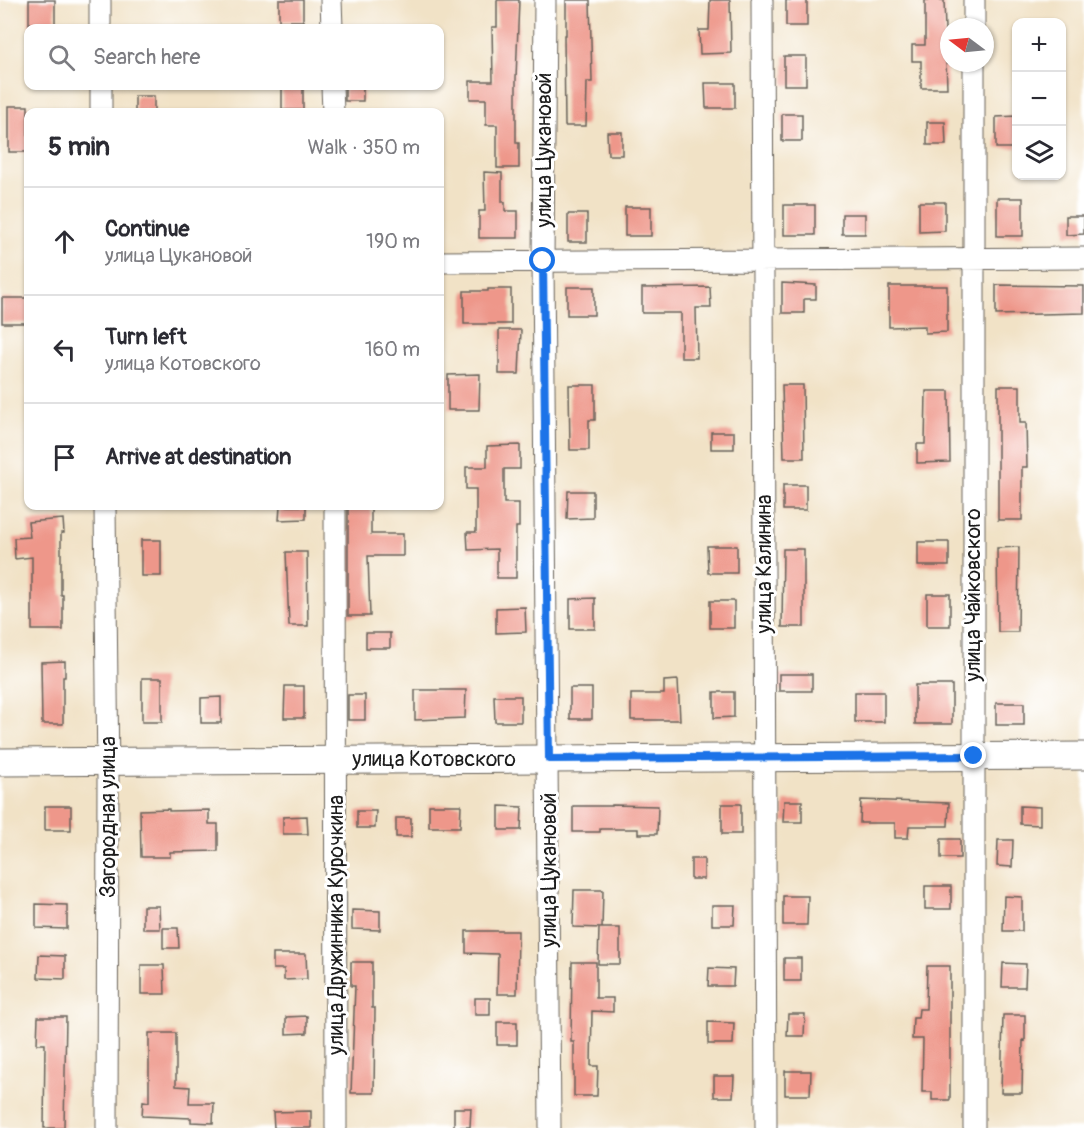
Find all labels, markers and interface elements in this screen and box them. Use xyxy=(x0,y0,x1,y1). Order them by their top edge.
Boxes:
north arrow xyxy=(940,18,994,72)
map controls xyxy=(1012,18,1066,180)
button: + xyxy=(1012,18,1066,72)
search box xyxy=(24,24,444,90)
icon: search xyxy=(45,41,78,74)
text: Search here xyxy=(93,43,200,71)
button: − xyxy=(1012,72,1066,126)
street label: улица Цукановой xyxy=(531,73,558,228)
button: layers xyxy=(1012,126,1066,180)
text: 5 min xyxy=(48,131,110,163)
text: Walk · 350 m xyxy=(308,135,420,160)
text: Continue xyxy=(105,215,189,243)
icon: ahead xyxy=(48,225,81,258)
text: 190 m xyxy=(366,229,420,254)
text: улица Цукановой xyxy=(105,243,252,268)
route start xyxy=(529,247,555,273)
text: Turn left xyxy=(105,323,187,351)
icon: left xyxy=(48,333,81,366)
text: 160 m xyxy=(365,337,420,362)
text: улица Котовского xyxy=(105,351,261,376)
icon: arrive xyxy=(48,441,81,474)
text: Arrive at destination xyxy=(105,443,291,471)
street label: улица Калинина xyxy=(751,494,778,635)
street label: улица Чайковского xyxy=(960,509,987,682)
street label: Загородная улица xyxy=(95,736,122,898)
route end xyxy=(960,742,986,768)
street label: улица Котовского xyxy=(351,746,516,773)
street label: улица Цукановой xyxy=(536,793,563,948)
street label: улица Дружинника Курочкина xyxy=(323,795,350,1056)

